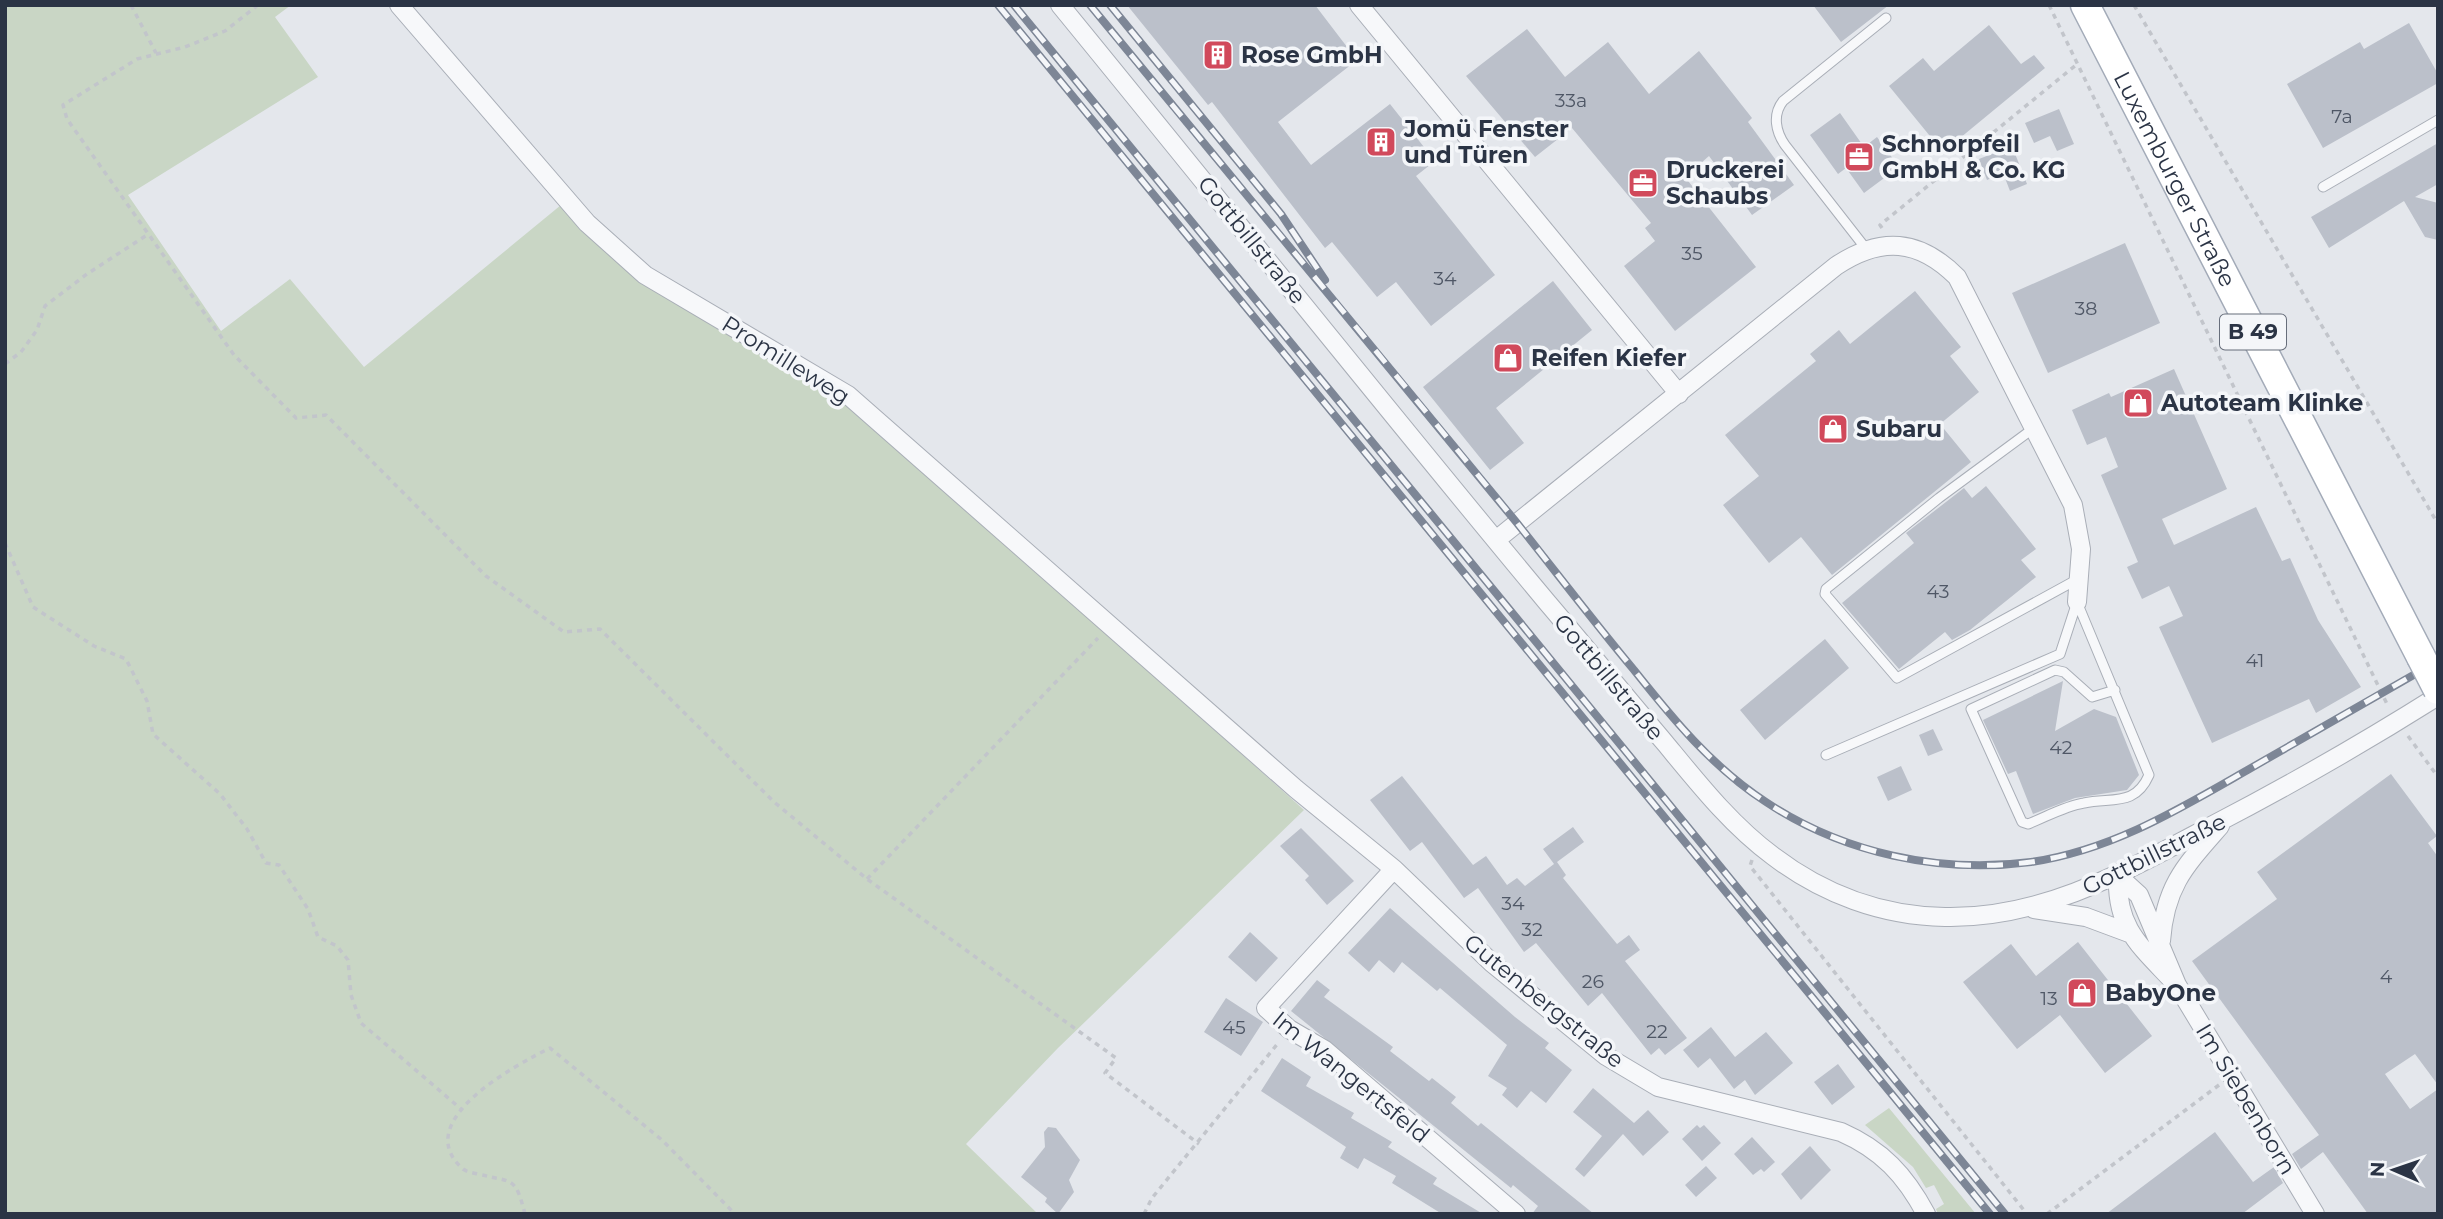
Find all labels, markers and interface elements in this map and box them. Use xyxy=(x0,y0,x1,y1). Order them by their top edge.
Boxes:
building icon: Rose GmbH xyxy=(1201,38,1235,72)
place label: Rose GmbH xyxy=(1241,41,1383,69)
street label: Luxemburger Straße xyxy=(2108,67,2242,292)
house number: 33a xyxy=(1555,89,1587,112)
house number: 7a xyxy=(2331,105,2353,128)
place label: Jomü Fenster und Türen xyxy=(1403,115,1569,169)
building icon: Jomü Fenster und Türen xyxy=(1364,125,1398,159)
place label: Schnorpfeil GmbH & Co. KG xyxy=(1882,130,2066,184)
office icon: Schnorpfeil GmbH & Co. KG xyxy=(1842,140,1876,174)
place label: Druckerei Schaubs xyxy=(1666,156,1784,210)
office icon: Druckerei Schaubs xyxy=(1626,166,1660,200)
street label: Gottbillstraße xyxy=(1192,170,1312,310)
house number: 35 xyxy=(1681,242,1703,265)
house number: 34 xyxy=(1433,267,1457,290)
house number: 38 xyxy=(2075,297,2097,320)
street label: Promilleweg xyxy=(717,310,855,410)
road number: B 49 xyxy=(2220,314,2286,350)
shop icon: Reifen Kiefer xyxy=(1491,341,1525,375)
place label: Reifen Kiefer xyxy=(1531,344,1687,372)
shop icon: Autoteam Klinke xyxy=(2121,386,2155,420)
place label: Autoteam Klinke xyxy=(2160,389,2363,417)
shop icon: Subaru xyxy=(1816,412,1850,446)
place label: Subaru xyxy=(1856,415,1942,443)
house number: 43 xyxy=(1927,580,1950,603)
street label: Gottbillstraße xyxy=(1548,608,1670,746)
house number: 41 xyxy=(2246,649,2264,672)
house number: 42 xyxy=(2049,736,2073,759)
street label: Gottbillstraße xyxy=(2078,807,2230,901)
house number: 34 xyxy=(1501,892,1525,915)
house number: 32 xyxy=(1521,918,1543,941)
street label: Gutenbergstraße xyxy=(1458,928,1630,1074)
house number: 4 xyxy=(2380,965,2393,988)
house number: 26 xyxy=(1582,970,1604,993)
shop icon: BabyOne xyxy=(2065,976,2099,1010)
place label: BabyOne xyxy=(2105,979,2216,1007)
house number: 13 xyxy=(2040,987,2058,1010)
street label: Im Wangertsfeld xyxy=(1267,1005,1435,1149)
house number: 45 xyxy=(1222,1016,1246,1039)
street label: Im Siebenborn xyxy=(2190,1018,2302,1180)
house number: 22 xyxy=(1646,1020,1668,1043)
north arrow xyxy=(2359,1135,2429,1205)
text: N xyxy=(2366,1161,2389,1178)

